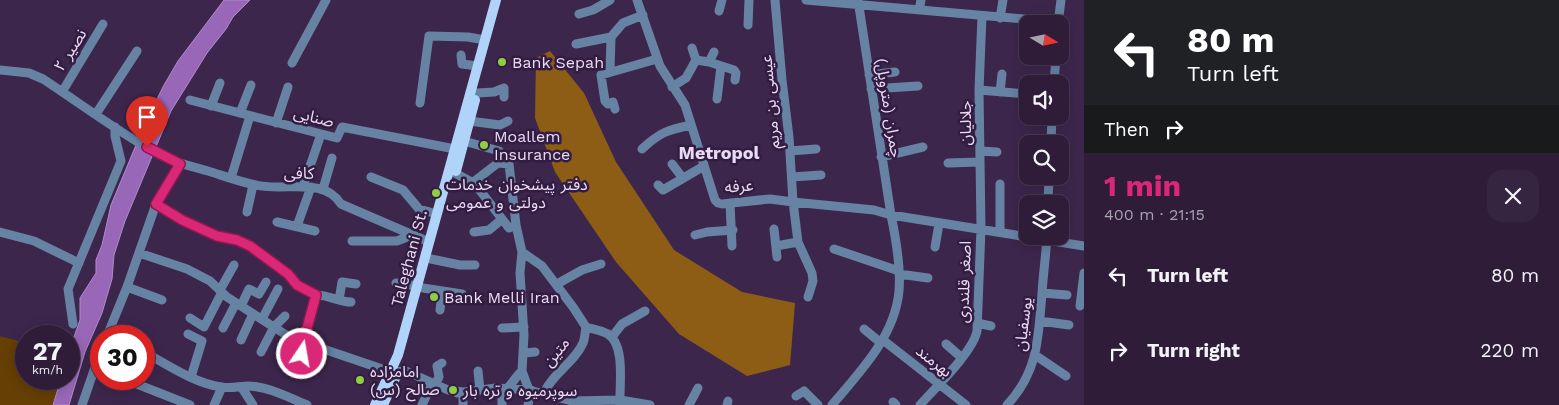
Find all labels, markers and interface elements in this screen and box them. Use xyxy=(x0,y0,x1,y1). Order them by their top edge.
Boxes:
north arrow xyxy=(1019,15,1069,65)
map controls xyxy=(1019,15,1069,245)
text: 80 m xyxy=(1187,19,1274,61)
icon: left xyxy=(1104,20,1169,85)
street label: نصیر ۲ xyxy=(50,25,90,75)
place label: Bank Sepah xyxy=(512,53,604,72)
street label: عیسی بن مریم xyxy=(756,54,787,150)
marker: Bank Sepah xyxy=(496,56,508,68)
street label: چمران (متروپل) xyxy=(871,57,906,159)
text: Turn left xyxy=(1187,61,1279,86)
button: sound xyxy=(1019,75,1069,125)
pin xyxy=(126,96,168,147)
street label: جلالیان xyxy=(956,101,975,145)
icon: arrive xyxy=(133,103,161,131)
street label: صنایی xyxy=(292,103,336,131)
icon: right xyxy=(1160,115,1188,143)
text: Then xyxy=(1104,118,1150,141)
place label: Moallem Insurance xyxy=(494,127,570,164)
button: search xyxy=(1019,135,1069,185)
marker: Moallem Insurance xyxy=(478,139,490,151)
district label: Metropol xyxy=(679,142,760,163)
street label: کافی xyxy=(284,163,315,183)
text: 1 min xyxy=(1104,168,1181,203)
button: close xyxy=(1487,170,1539,222)
place label: دفتر پیشخوان خدمات دولتی و عمومی xyxy=(446,175,588,212)
street label: عرفه xyxy=(724,175,754,197)
marker: دفتر پیشخوان خدمات دولتی و عمومی xyxy=(430,187,442,199)
button: layers xyxy=(1019,195,1069,245)
text: 400 m · 21:15 xyxy=(1104,205,1205,224)
street label: Taleghani St. xyxy=(387,207,431,309)
street label: اصغر قلندری xyxy=(953,241,975,323)
icon: left xyxy=(1104,262,1132,290)
text: Turn left xyxy=(1147,264,1228,287)
text: 80 m xyxy=(1491,264,1539,287)
place label: Bank Melli Iran xyxy=(444,288,560,307)
marker: Bank Melli Iran xyxy=(428,291,440,303)
street label: یوسفیان xyxy=(1010,296,1036,352)
speed limit sign: 30 xyxy=(90,325,155,390)
position arrow xyxy=(275,327,327,379)
street label: متین xyxy=(539,334,573,370)
text: 27 xyxy=(33,337,62,366)
icon: right xyxy=(1104,337,1132,365)
text: Turn right xyxy=(1147,339,1240,362)
text: 220 m xyxy=(1480,339,1539,362)
street label: بهرمند xyxy=(912,341,956,381)
place label: امامزاده صالح (س) xyxy=(370,362,440,402)
text: km/h xyxy=(32,363,63,377)
marker: امامزاده صالح (س) xyxy=(354,374,366,386)
place label: سوپرمیوه و تره بار xyxy=(462,381,577,401)
marker: سوپرمیوه و تره بار xyxy=(447,384,459,396)

